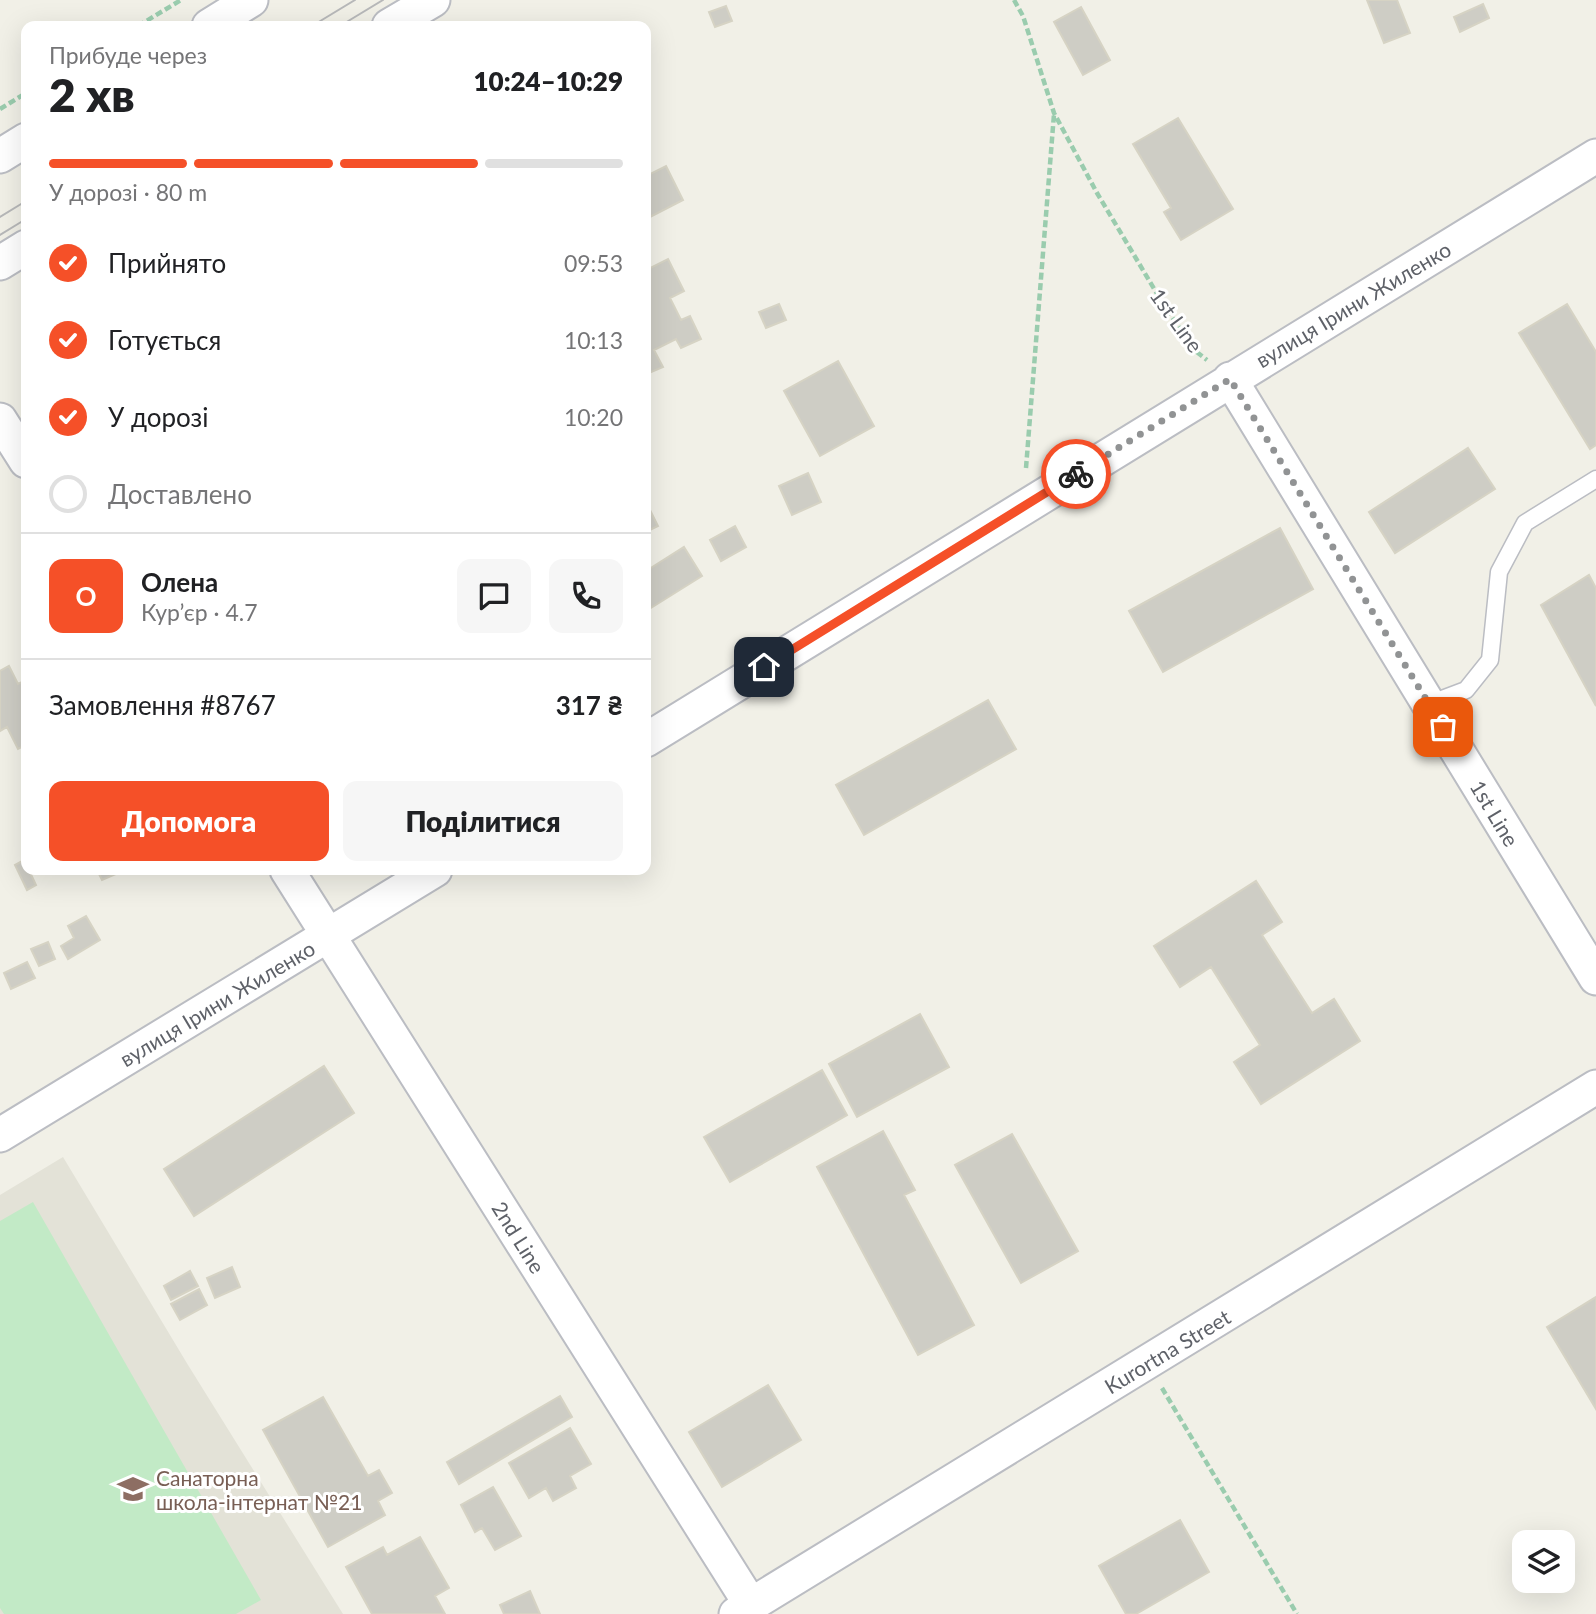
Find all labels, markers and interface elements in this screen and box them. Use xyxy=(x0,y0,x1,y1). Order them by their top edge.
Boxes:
text: Прибуде через xyxy=(49,41,207,69)
text: 10:24–10:29 xyxy=(473,65,623,97)
text: 2 хв xyxy=(49,67,135,122)
text: У дорозі · 80 m xyxy=(49,178,207,206)
street label: вулиця Ірини Жиленко xyxy=(1251,236,1455,372)
icon: check xyxy=(49,244,87,282)
text: Прийнято xyxy=(108,247,226,279)
text: 09:53 xyxy=(564,249,623,277)
street label: 1st Line xyxy=(1145,283,1209,357)
icon: check xyxy=(49,321,87,359)
text: Готується xyxy=(108,324,221,356)
text: 10:13 xyxy=(564,326,623,354)
icon: check xyxy=(49,398,87,436)
text: У дорозі xyxy=(108,401,208,433)
text: 10:20 xyxy=(564,403,623,431)
courier xyxy=(1041,439,1111,509)
icon: bike xyxy=(1057,455,1095,493)
text: Доставлено xyxy=(108,478,252,510)
button: chat xyxy=(457,559,531,633)
button: phone xyxy=(549,559,623,633)
text: Олена xyxy=(141,566,218,598)
text: О xyxy=(75,580,97,612)
text: Кур’єр · 4.7 xyxy=(141,598,258,626)
pin xyxy=(734,637,794,697)
icon: home xyxy=(745,648,783,686)
text: Замовлення #8767 xyxy=(49,689,276,721)
text: 317 ₴ xyxy=(556,689,623,721)
pin xyxy=(1413,697,1473,757)
icon: bag xyxy=(1424,708,1462,746)
street label: 1st Line xyxy=(1466,775,1524,851)
button: Допомога xyxy=(49,781,329,861)
button: Поділитися xyxy=(343,781,623,861)
street label: вулиця Ірини Жиленко xyxy=(115,935,319,1071)
street label: 2nd Line xyxy=(487,1197,551,1277)
street label: Kurortna Street xyxy=(1100,1303,1235,1398)
place label: Санаторна школа-інтернат №21 xyxy=(156,1465,362,1514)
school or university icon: Санаторна школа-інтернат №21 xyxy=(116,1472,150,1506)
map controls xyxy=(1512,1530,1575,1593)
button: layers xyxy=(1512,1530,1575,1593)

